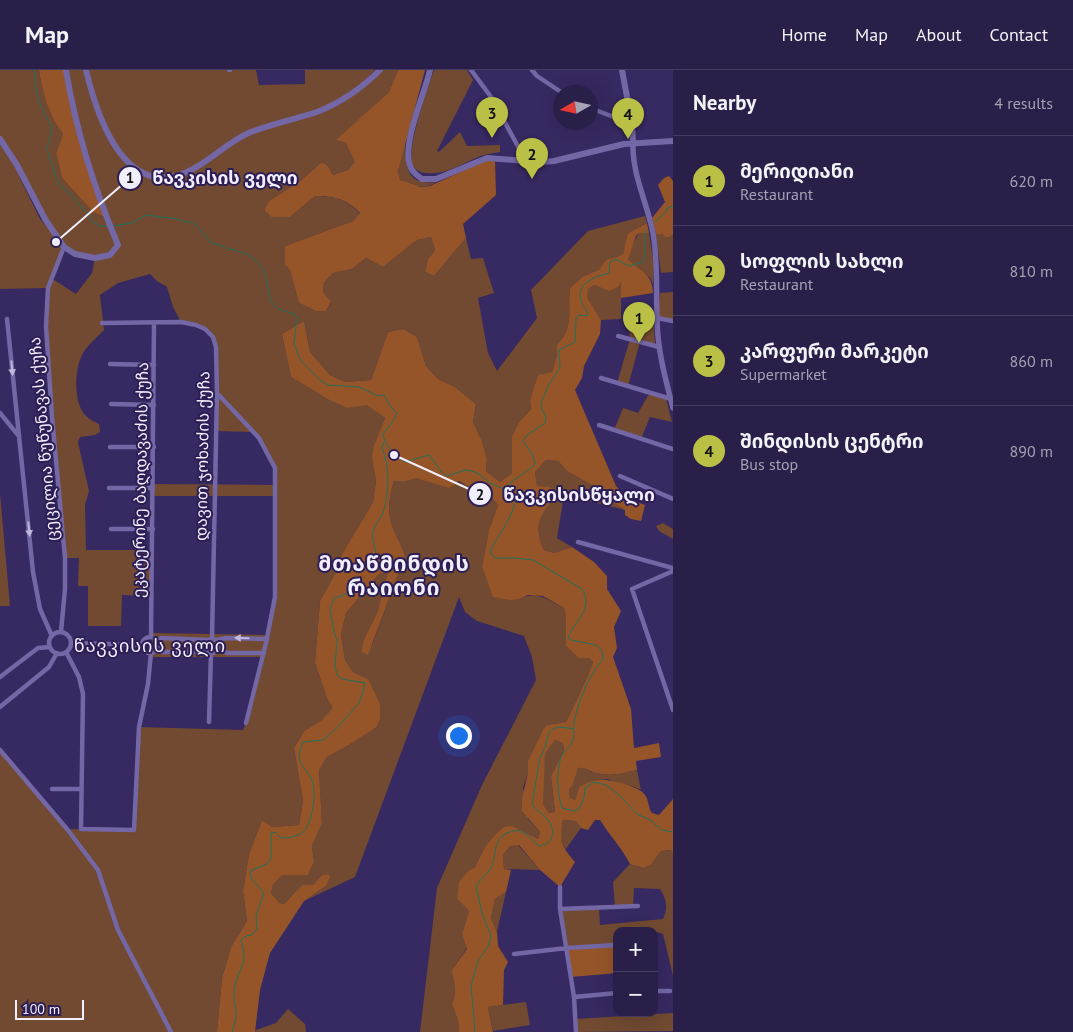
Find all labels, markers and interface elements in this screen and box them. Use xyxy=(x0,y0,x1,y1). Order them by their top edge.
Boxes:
text: Map xyxy=(25,19,69,50)
text: Home xyxy=(781,23,827,46)
text: Map xyxy=(855,23,888,46)
text: About xyxy=(916,23,962,46)
text: Contact xyxy=(990,23,1048,46)
north arrow xyxy=(553,85,598,130)
text: Nearby xyxy=(693,89,756,116)
text: 4 results xyxy=(994,93,1053,113)
pin: 3 xyxy=(476,97,508,138)
pin: 4 xyxy=(612,98,644,139)
pin: 2 xyxy=(516,138,548,179)
text: მერიდიანი xyxy=(740,159,854,183)
callout: წავკისის ველი xyxy=(117,162,308,195)
text: წავკისის ველი xyxy=(152,166,298,189)
text: 1 xyxy=(126,168,134,187)
text: 1 xyxy=(704,171,714,191)
text: 620 m xyxy=(1010,171,1053,191)
text: Restaurant xyxy=(740,184,813,204)
text: სოფლის სახლი xyxy=(740,249,904,273)
text: 2 xyxy=(704,261,714,281)
text: 810 m xyxy=(1010,261,1053,281)
text: Restaurant xyxy=(740,274,813,294)
pin: 1 xyxy=(623,302,655,343)
street label: ცეცილია წუწუნავას ქუჩა xyxy=(24,336,63,542)
text: კარფური მარკეტი xyxy=(740,339,929,363)
text: 3 xyxy=(704,351,714,371)
text: 860 m xyxy=(1010,351,1053,371)
one-way arrow xyxy=(8,360,16,376)
street label: ეკატერინე ბაღდავაძის ქუჩა xyxy=(128,362,153,598)
text: Supermarket xyxy=(740,364,827,384)
street label: დავით ჯოხაძის ქუჩა xyxy=(191,371,214,541)
text: შინდისის ცენტრი xyxy=(740,429,924,453)
text: 4 xyxy=(704,441,714,461)
text: 890 m xyxy=(1010,441,1053,461)
text: Bus stop xyxy=(740,454,798,474)
callout: წავკისისწყალი xyxy=(468,478,664,511)
text: წავკისისწყალი xyxy=(503,483,655,506)
text: 2 xyxy=(476,485,484,504)
one-way arrow xyxy=(25,522,33,538)
district label: მთაწმინდის რაიონი xyxy=(318,550,470,601)
district label: წავკისის ველი xyxy=(74,634,226,657)
one-way arrow xyxy=(234,634,250,642)
your location xyxy=(446,723,472,749)
map controls xyxy=(613,927,658,1017)
button: + xyxy=(613,927,658,972)
button: − xyxy=(613,972,658,1017)
scale bar xyxy=(15,997,84,1020)
text: 100 m xyxy=(22,1000,60,1018)

